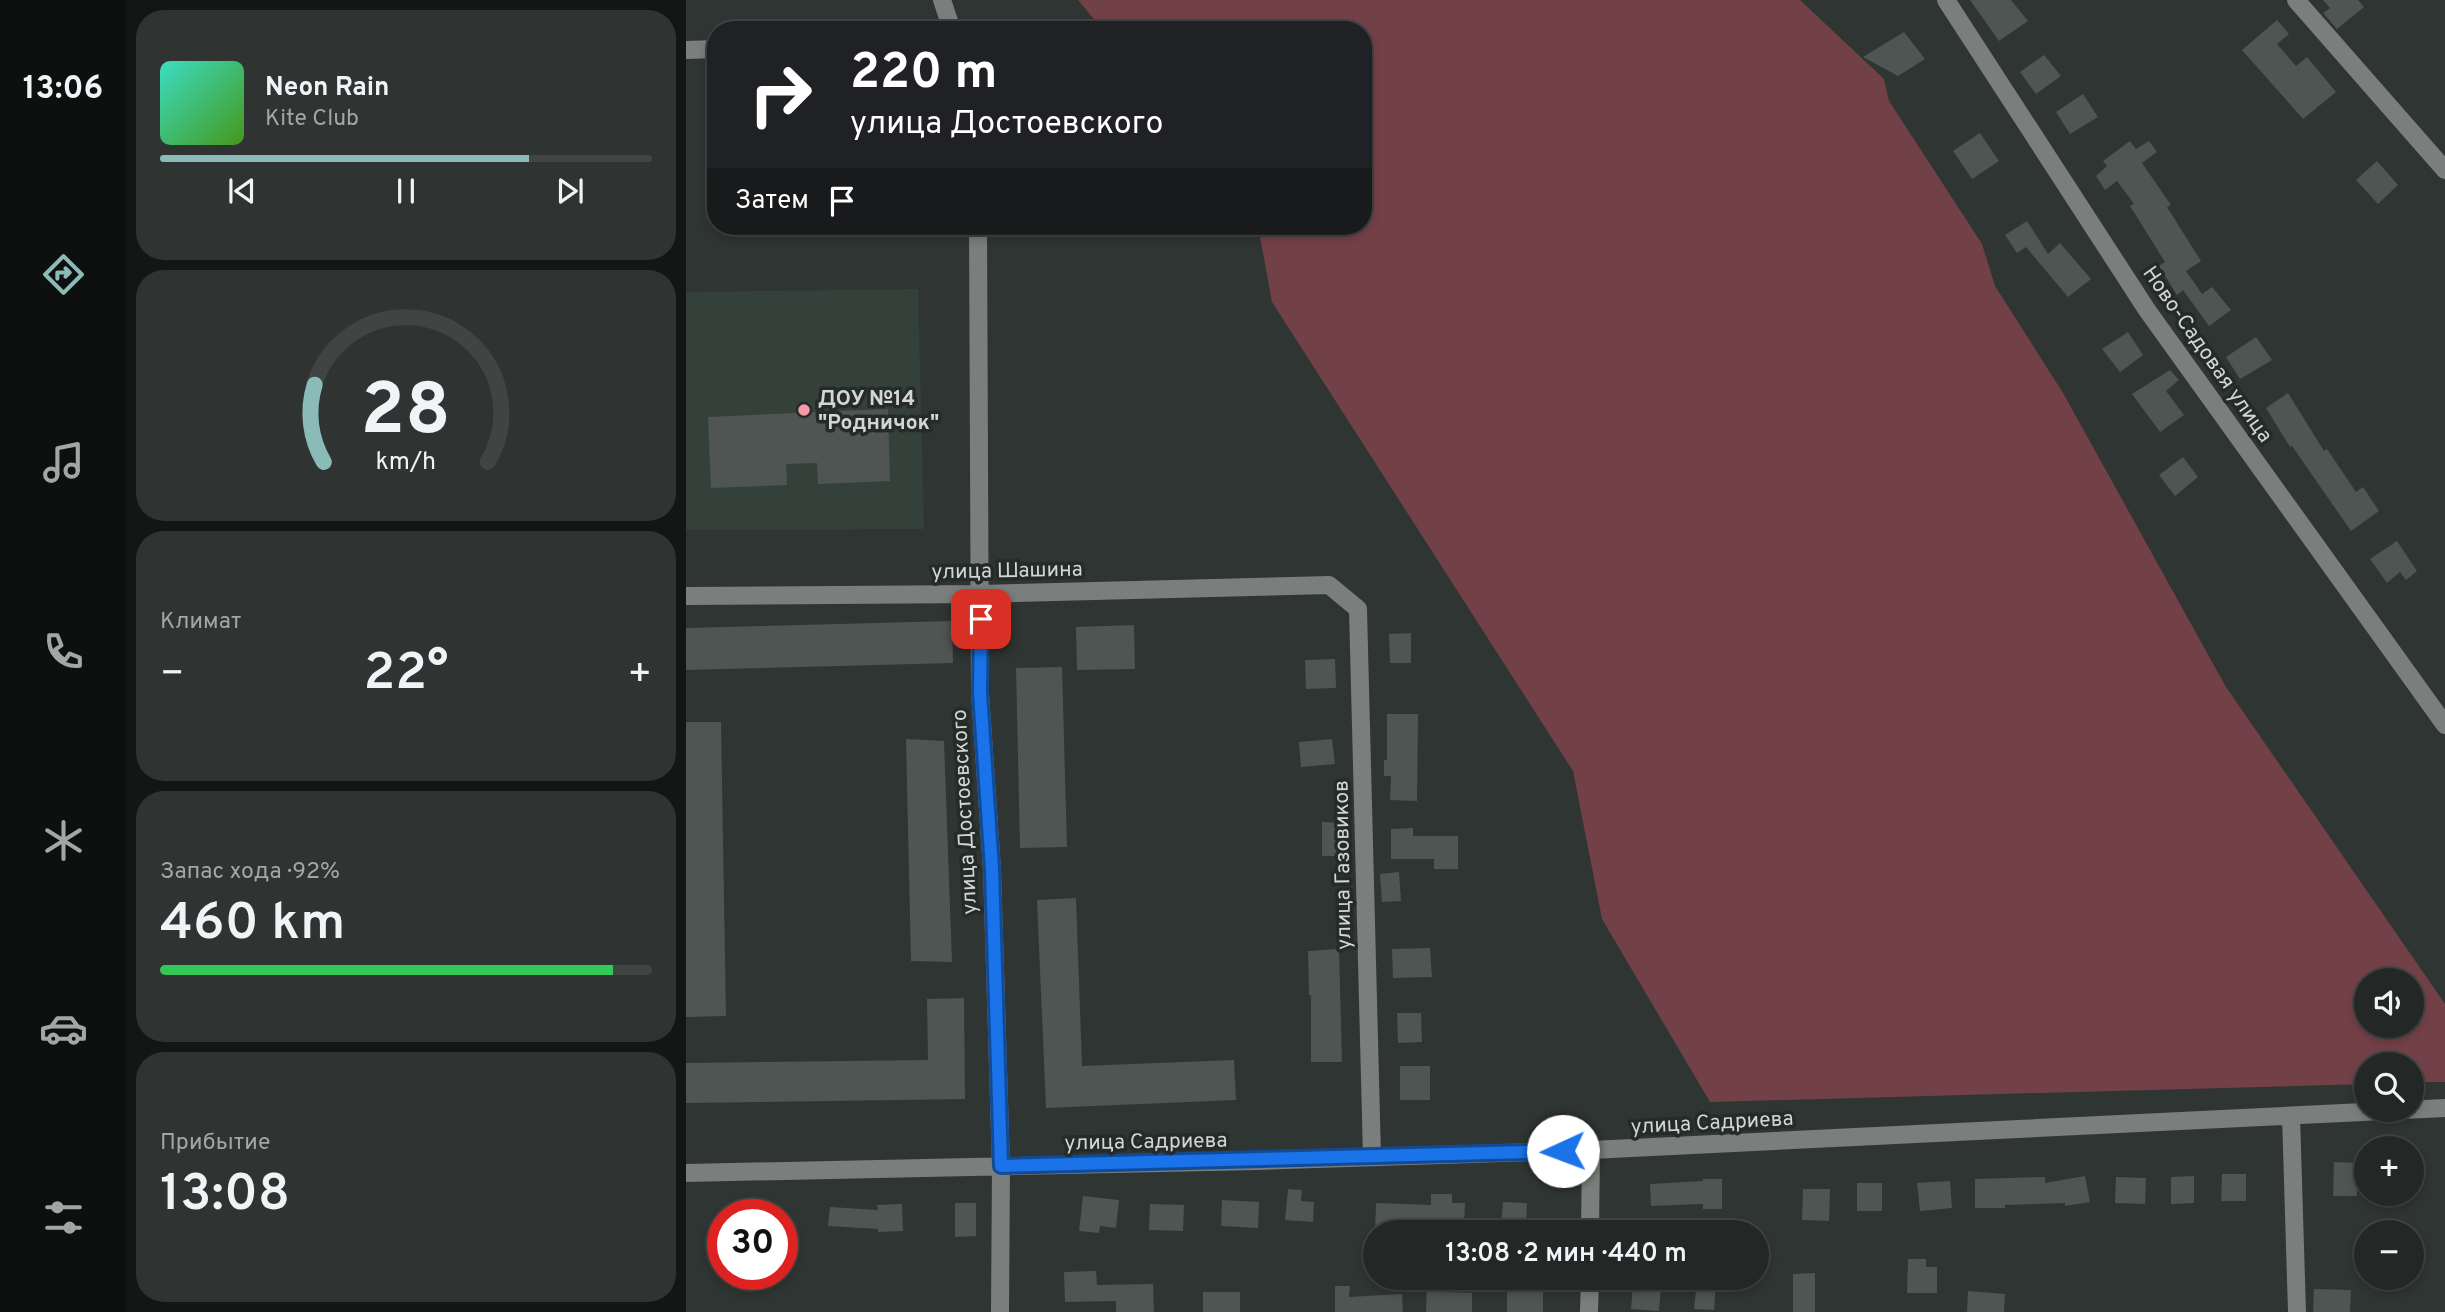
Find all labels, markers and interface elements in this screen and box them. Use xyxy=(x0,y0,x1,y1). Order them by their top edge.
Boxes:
text: 220 m xyxy=(850,44,997,106)
icon: right xyxy=(735,49,826,140)
text: 13:06 xyxy=(23,70,103,110)
text: Neon Rain xyxy=(265,72,390,105)
text: Kite Club xyxy=(265,105,359,134)
text: улица Достоевского xyxy=(850,105,1163,145)
icon: previous xyxy=(223,172,261,210)
icon: pause xyxy=(387,172,425,210)
icon: next xyxy=(551,172,589,210)
icon: arrive xyxy=(823,182,861,220)
text: Затем xyxy=(735,185,809,218)
icon: directions xyxy=(39,250,88,299)
street label: Ново-Садовая улица xyxy=(2136,261,2278,448)
text: 28 xyxy=(361,368,451,460)
place label: ДОУ №14 "Родничок" xyxy=(818,386,939,437)
marker: ДОУ №14 "Родничок" xyxy=(796,402,812,418)
icon: music xyxy=(39,438,88,487)
text: km/h xyxy=(376,446,436,478)
street label: улица Шашина xyxy=(931,557,1083,586)
pin xyxy=(951,589,1011,649)
icon: arrive xyxy=(962,600,1000,638)
text: Климат xyxy=(160,608,241,637)
icon: phone xyxy=(39,627,88,676)
text: 22° xyxy=(363,642,449,708)
text: − xyxy=(160,651,185,700)
text: + xyxy=(627,651,652,700)
street label: улица Достоевского xyxy=(947,709,984,915)
street label: улица Газовиков xyxy=(1329,780,1358,950)
icon: climate xyxy=(39,816,88,865)
text: Запас хода · 92% xyxy=(160,858,340,887)
text: 460 km xyxy=(160,892,345,958)
map controls xyxy=(2354,968,2424,1290)
button: sound xyxy=(2354,968,2424,1038)
icon: car xyxy=(39,1004,88,1053)
button: search xyxy=(2354,1052,2424,1122)
street label: улица Садриева xyxy=(1630,1106,1794,1141)
position arrow xyxy=(1526,1114,1600,1188)
street label: улица Садриева xyxy=(1064,1128,1228,1157)
text: Прибытие xyxy=(160,1129,270,1158)
button: + xyxy=(2354,1136,2424,1206)
text: 13:08 xyxy=(160,1163,290,1229)
icon: filters xyxy=(39,1193,88,1242)
speed limit sign: 30 xyxy=(707,1199,798,1290)
button: − xyxy=(2354,1220,2424,1290)
text: 13:08 · 2 мин · 440 m xyxy=(1445,1238,1687,1271)

